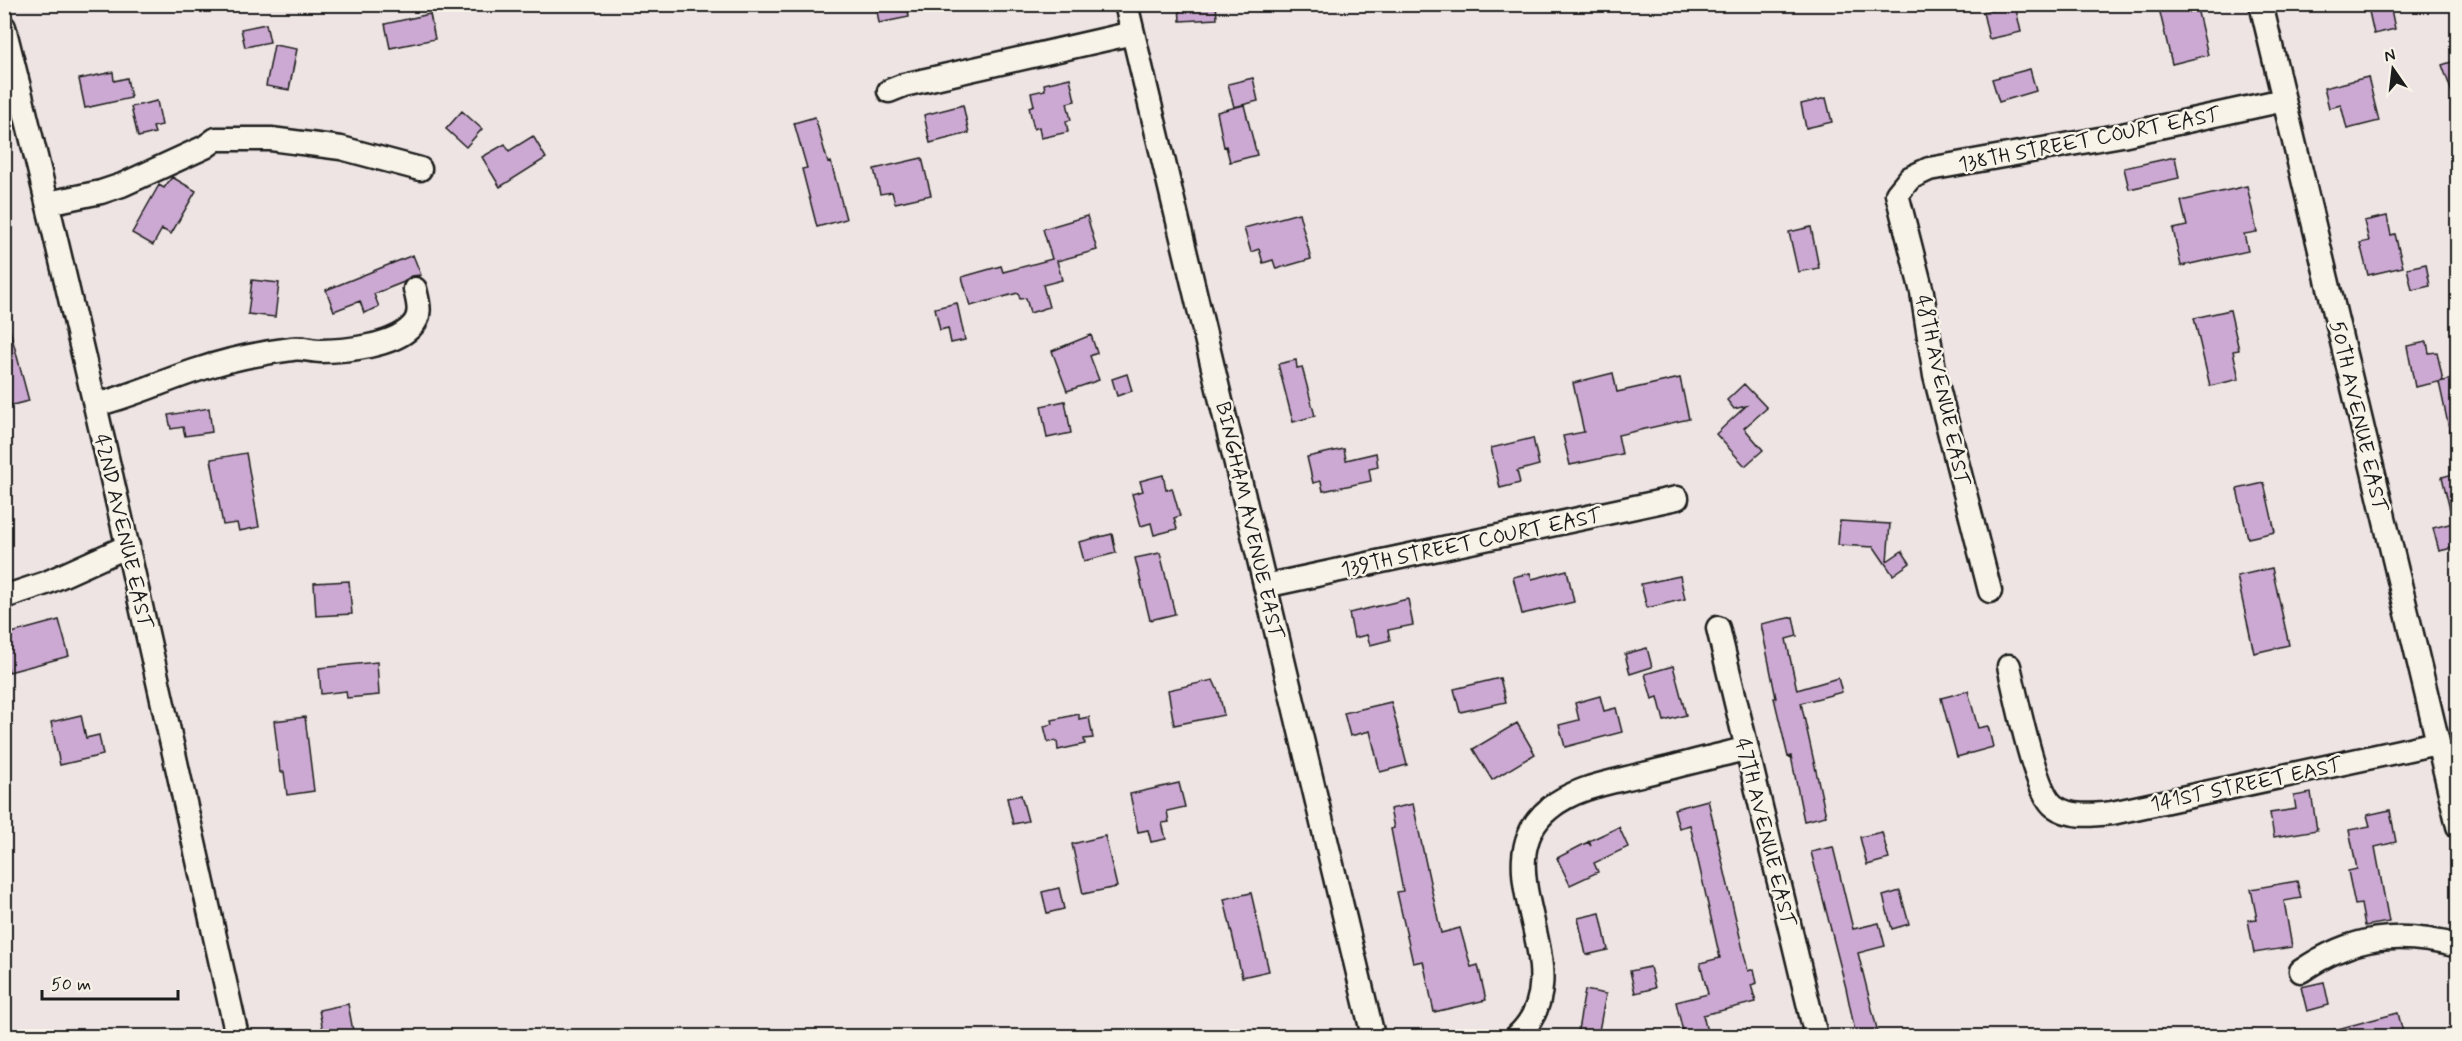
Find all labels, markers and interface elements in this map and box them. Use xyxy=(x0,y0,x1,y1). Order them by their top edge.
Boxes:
north arrow xyxy=(2363,39,2423,99)
text: N xyxy=(2382,44,2397,67)
street label: 138TH STREET COURT EAST xyxy=(1956,101,2223,179)
street label: 48TH AVENUE EAST xyxy=(1908,292,1976,489)
street label: 50TH AVENUE EAST xyxy=(2322,318,2394,515)
street label: BINGHAM AVENUE EAST xyxy=(1208,399,1290,642)
street label: 42ND AVENUE EAST xyxy=(87,431,159,632)
street label: 139TH STREET COURT EAST xyxy=(1338,502,1605,584)
street label: 47TH AVENUE EAST xyxy=(1728,735,1802,930)
street label: 141ST STREET EAST xyxy=(2148,751,2345,819)
scale bar xyxy=(42,963,178,1001)
text: 50 m xyxy=(51,973,91,997)

